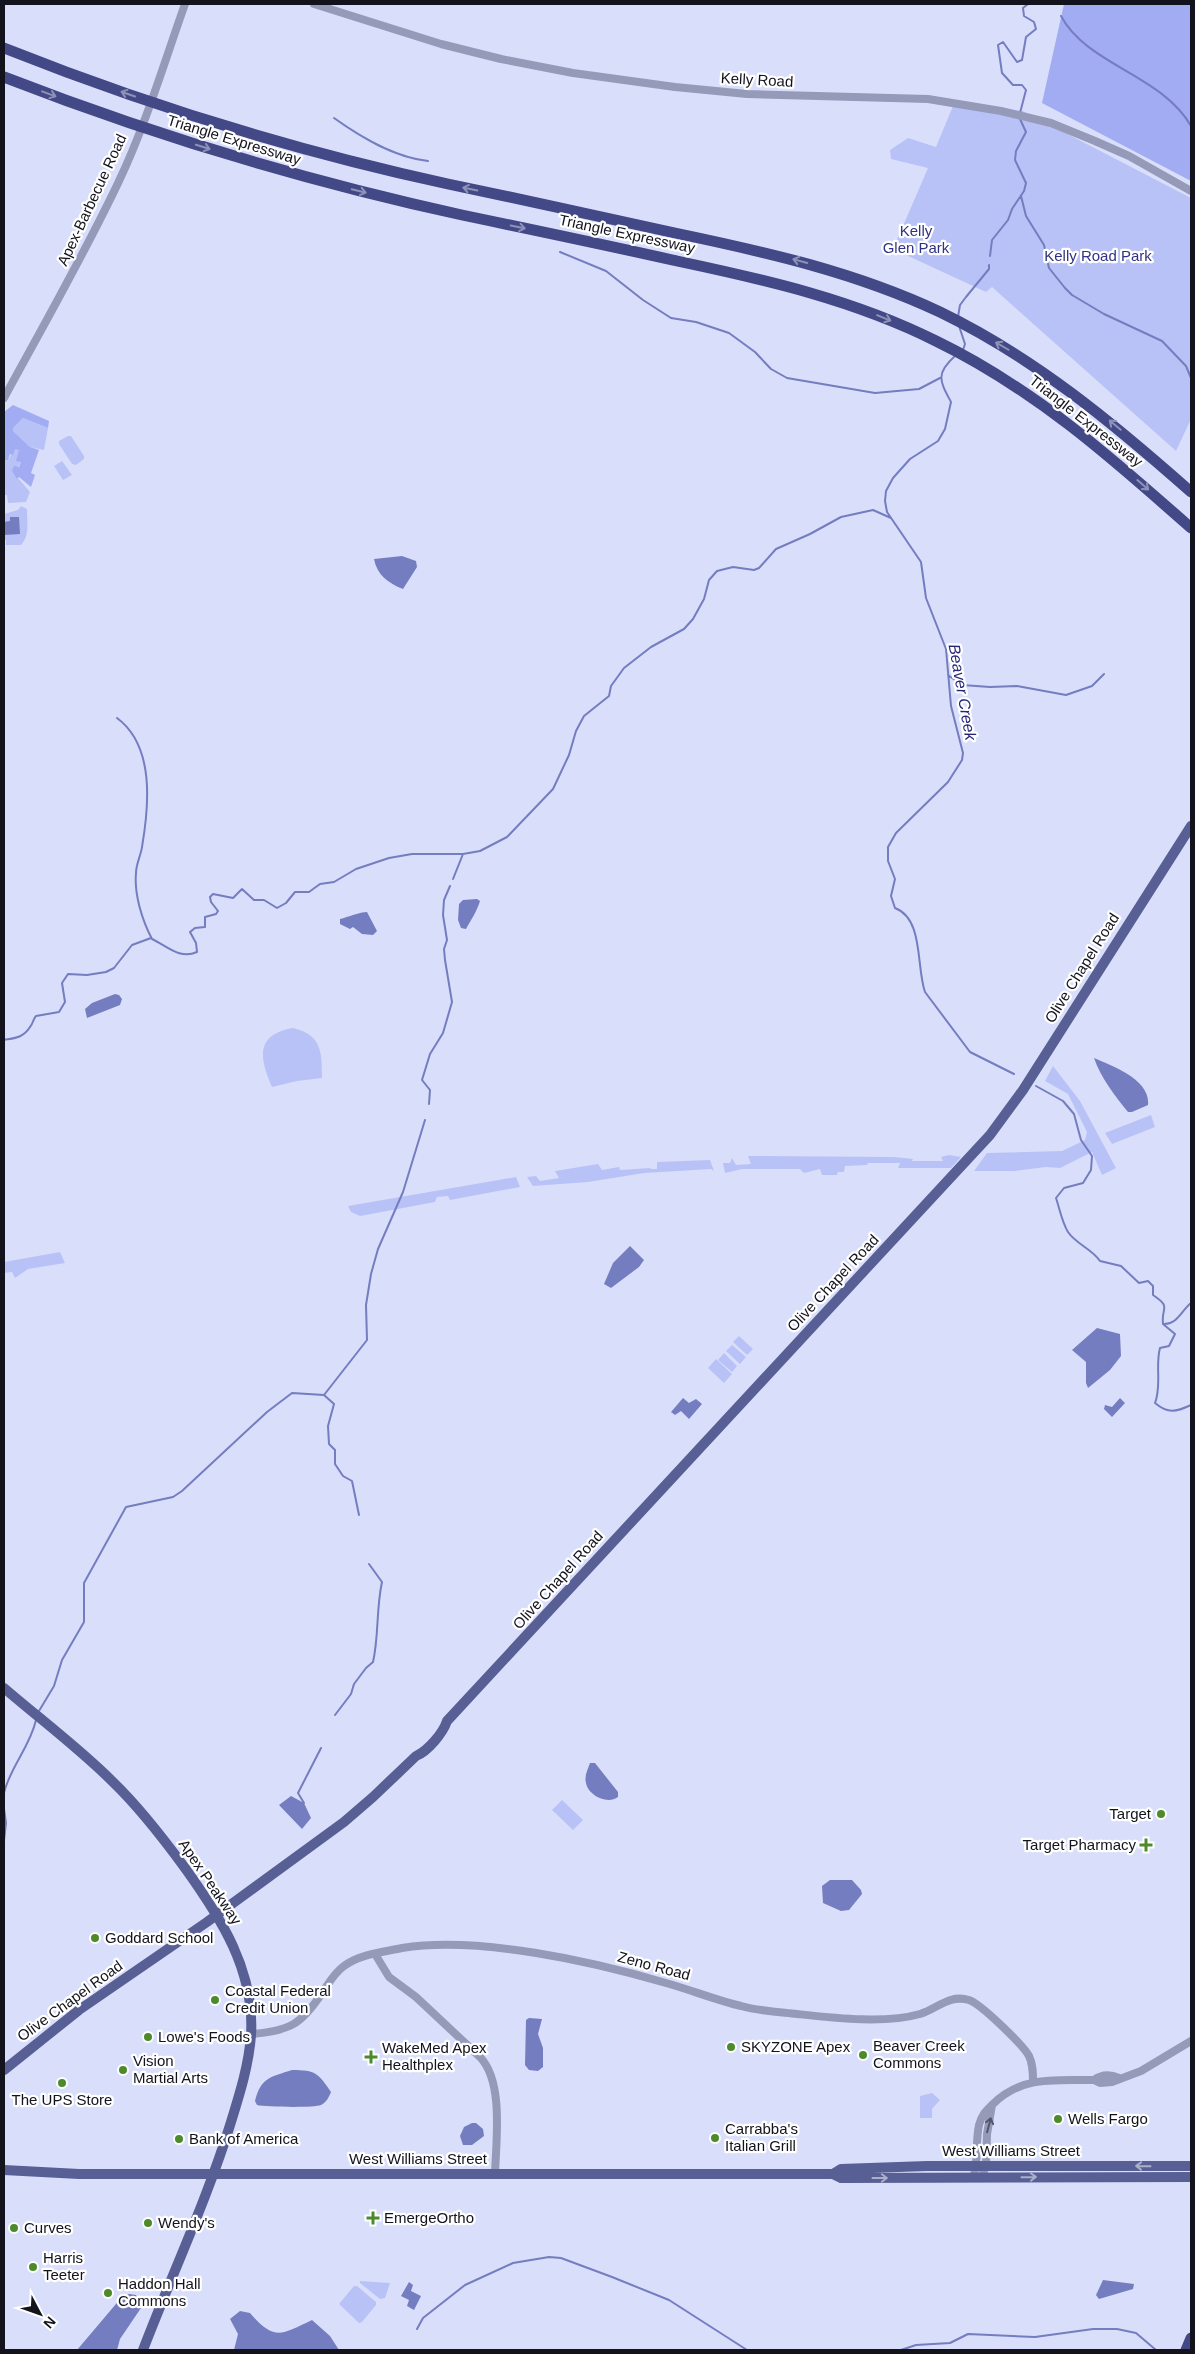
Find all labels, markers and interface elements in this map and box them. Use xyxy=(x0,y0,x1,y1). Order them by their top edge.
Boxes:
street label: Kelly Road xyxy=(720,69,794,90)
one-way arrow xyxy=(121,89,136,98)
one-way arrow xyxy=(41,90,56,99)
street label: Triangle Expressway xyxy=(165,111,303,168)
street label: Apex-Barbecue Road xyxy=(54,131,130,268)
one-way arrow xyxy=(195,143,211,153)
one-way arrow xyxy=(462,183,478,193)
one-way arrow xyxy=(351,187,367,196)
street label: Triangle Expressway xyxy=(558,211,697,256)
one-way arrow xyxy=(510,222,526,232)
park label: Kelly Glen Park xyxy=(883,222,950,256)
park label: Kelly Road Park xyxy=(1044,247,1152,264)
one-way arrow xyxy=(792,256,808,265)
one-way arrow xyxy=(876,313,891,323)
one-way arrow xyxy=(996,340,1010,350)
street label: Triangle Expressway xyxy=(1026,371,1147,470)
one-way arrow xyxy=(1109,420,1122,431)
one-way arrow xyxy=(1137,480,1150,491)
water label: Beaver Creek xyxy=(946,642,980,743)
street label: Olive Chapel Road xyxy=(1041,910,1122,1026)
street label: Olive Chapel Road xyxy=(783,1231,882,1334)
street label: Olive Chapel Road xyxy=(509,1527,606,1632)
place label: Target xyxy=(1109,1805,1152,1822)
marker: Target xyxy=(1155,1808,1167,1820)
street label: Apex Peakway xyxy=(176,1836,245,1928)
place label: Target Pharmacy xyxy=(1023,1836,1136,1853)
marker: Target Pharmacy xyxy=(1140,1839,1152,1851)
place label: Goddard School xyxy=(105,1929,213,1946)
marker: Goddard School xyxy=(89,1932,101,1944)
street label: Zeno Road xyxy=(616,1948,692,1983)
street label: Olive Chapel Road xyxy=(14,1957,126,2044)
place label: Coastal Federal Credit Union xyxy=(225,1982,331,2016)
marker: Coastal Federal Credit Union xyxy=(209,1994,221,2006)
place label: Lowe's Foods xyxy=(158,2028,250,2045)
marker: Lowe's Foods xyxy=(142,2031,154,2043)
place label: Beaver Creek Commons xyxy=(873,2037,965,2071)
place label: SKYZONE Apex xyxy=(741,2038,851,2055)
place label: WakeMed Apex Healthplex xyxy=(382,2039,487,2073)
marker: SKYZONE Apex xyxy=(725,2041,737,2053)
marker: Beaver Creek Commons xyxy=(857,2049,869,2061)
marker: WakeMed Apex Healthplex xyxy=(364,2050,378,2064)
place label: Vision Martial Arts xyxy=(133,2052,208,2086)
marker: Vision Martial Arts xyxy=(117,2064,129,2076)
marker: The UPS Store xyxy=(56,2077,68,2089)
place label: The UPS Store xyxy=(12,2091,112,2108)
place label: Wells Fargo xyxy=(1068,2110,1148,2127)
marker: Wells Fargo xyxy=(1052,2113,1064,2125)
one-way arrow xyxy=(985,2117,994,2133)
place label: Carrabba's Italian Grill xyxy=(725,2120,798,2154)
place label: Bank of America xyxy=(189,2130,299,2147)
marker: Carrabba's Italian Grill xyxy=(709,2132,721,2144)
marker: Bank of America xyxy=(173,2133,185,2145)
street label: West Williams Street xyxy=(942,2142,1081,2159)
street label: West Williams Street xyxy=(349,2150,488,2167)
one-way arrow xyxy=(1135,2161,1151,2171)
one-way arrow xyxy=(1021,2172,1037,2182)
one-way arrow xyxy=(872,2173,888,2183)
place label: EmergeOrtho xyxy=(384,2209,474,2226)
marker: EmergeOrtho xyxy=(366,2211,380,2225)
place label: Wendy's xyxy=(158,2214,215,2231)
marker: Wendy's xyxy=(142,2217,154,2229)
place label: Curves xyxy=(24,2219,72,2236)
marker: Curves xyxy=(8,2222,20,2234)
place label: Harris Teeter xyxy=(43,2249,85,2283)
marker: Harris Teeter xyxy=(27,2261,39,2273)
place label: Haddon Hall Commons xyxy=(118,2275,201,2309)
marker: Haddon Hall Commons xyxy=(102,2287,114,2299)
north arrow xyxy=(15,2289,65,2339)
text: N xyxy=(40,2313,59,2332)

